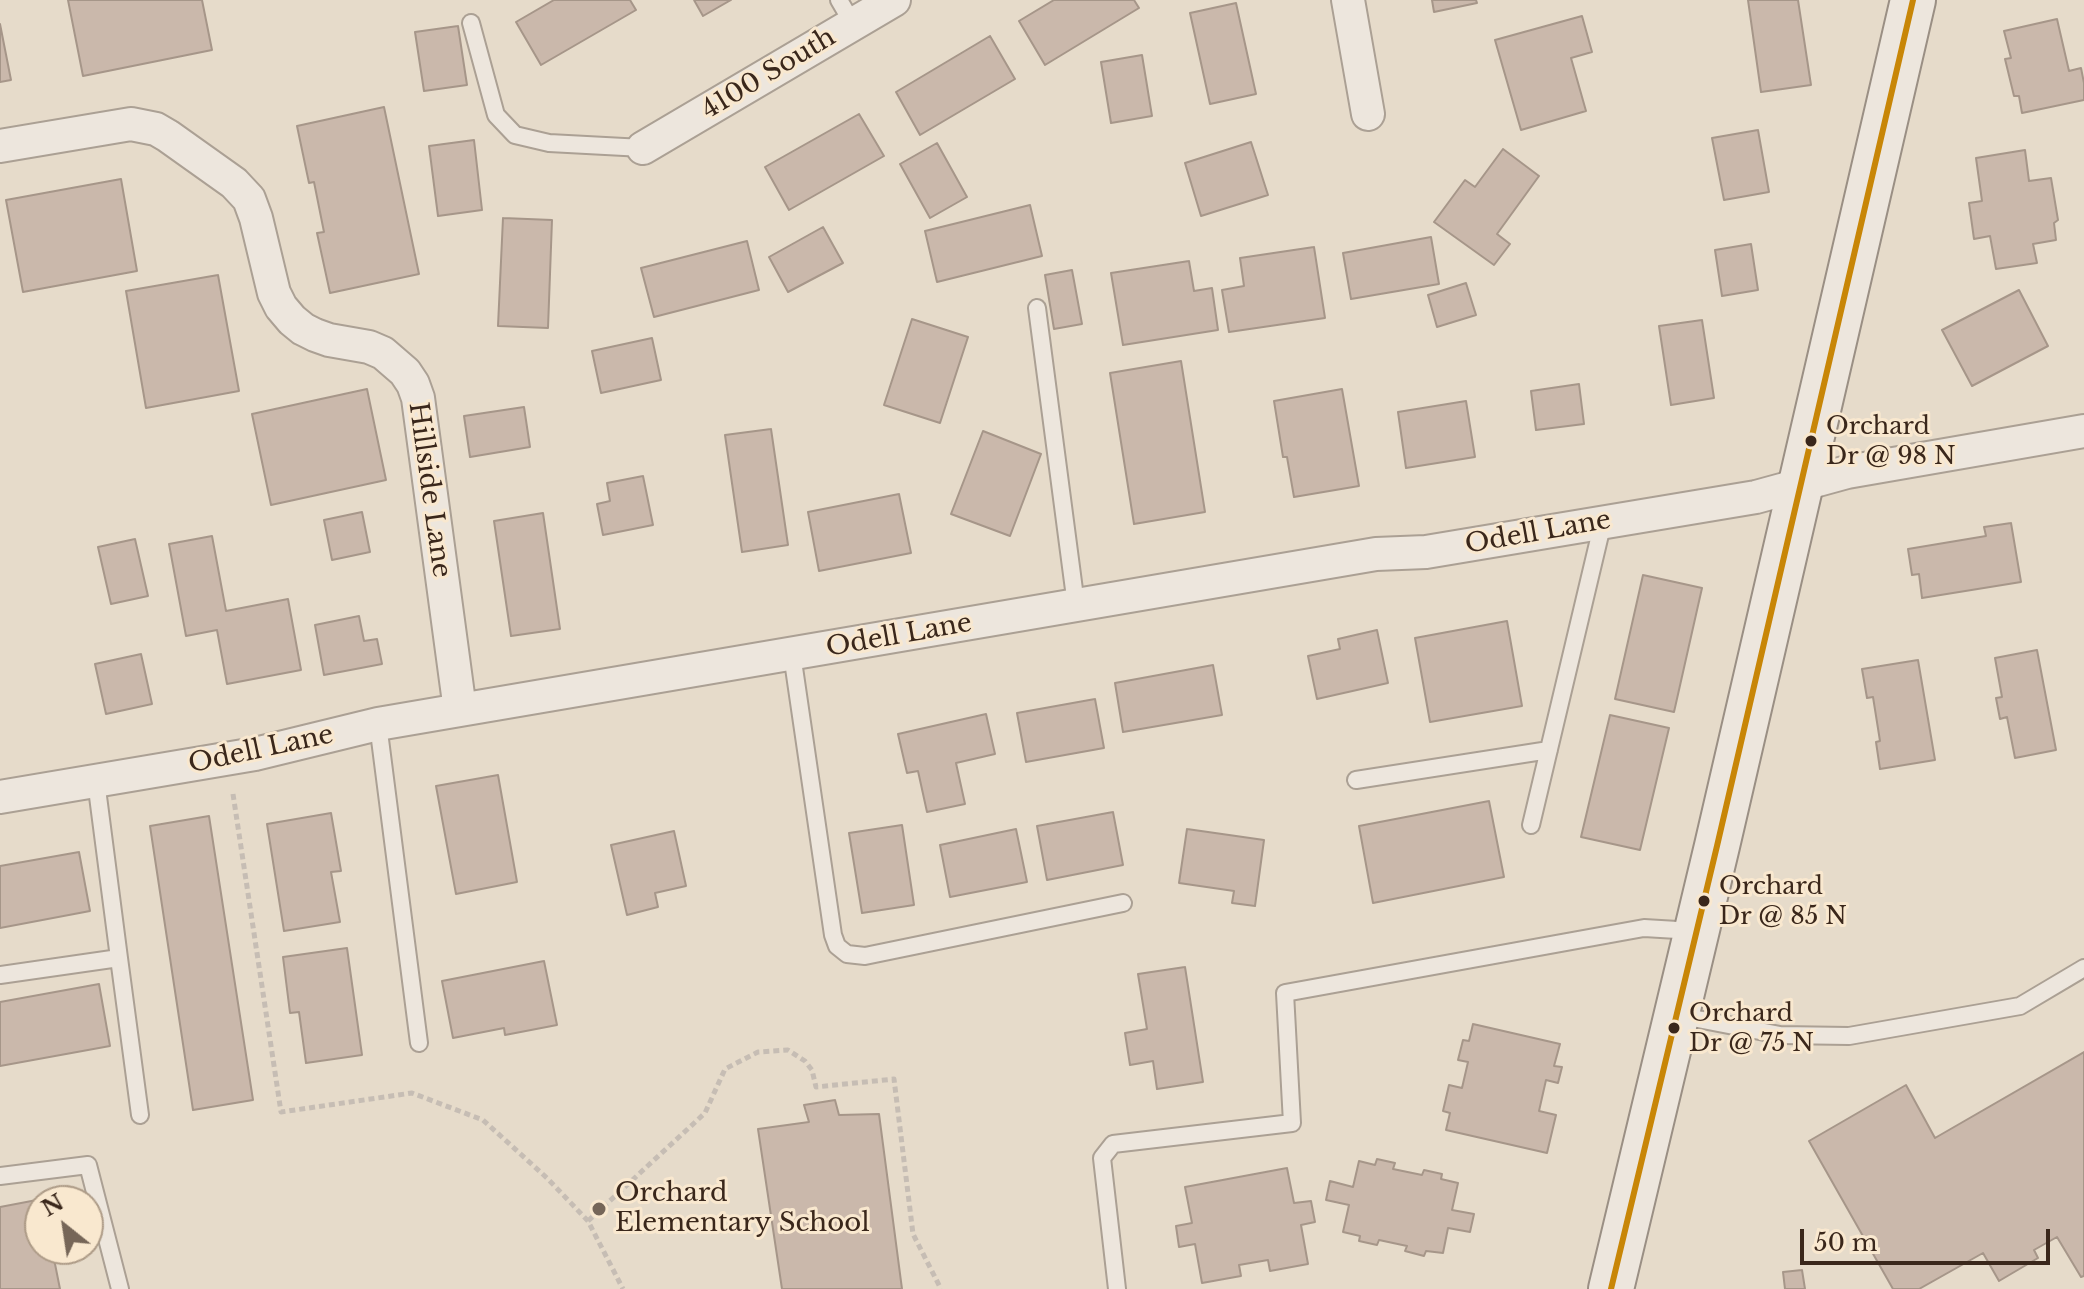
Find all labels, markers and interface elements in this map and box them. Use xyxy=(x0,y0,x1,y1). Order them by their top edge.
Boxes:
street label: 4100 South xyxy=(697,22,841,126)
street label: Hillside Lane xyxy=(401,400,457,580)
place label: Orchard Dr @ 98 N xyxy=(1826,413,1956,469)
marker: Orchard Dr @ 98 N xyxy=(1803,433,1819,449)
street label: Odell Lane xyxy=(1463,505,1613,561)
street label: Odell Lane xyxy=(824,608,974,664)
street label: Odell Lane xyxy=(186,719,336,781)
place label: Orchard Dr @ 85 N xyxy=(1719,873,1847,929)
marker: Orchard Dr @ 85 N xyxy=(1696,893,1712,909)
place label: Orchard Dr @ 75 N xyxy=(1689,1000,1814,1056)
marker: Orchard Dr @ 75 N xyxy=(1666,1020,1682,1036)
place label: Orchard Elementary School xyxy=(615,1178,870,1240)
north arrow xyxy=(24,1185,104,1265)
text: N xyxy=(37,1189,68,1222)
marker: Orchard Elementary School xyxy=(590,1200,608,1218)
scale bar xyxy=(1804,1213,2054,1263)
text: 50 m xyxy=(1814,1228,1877,1257)

